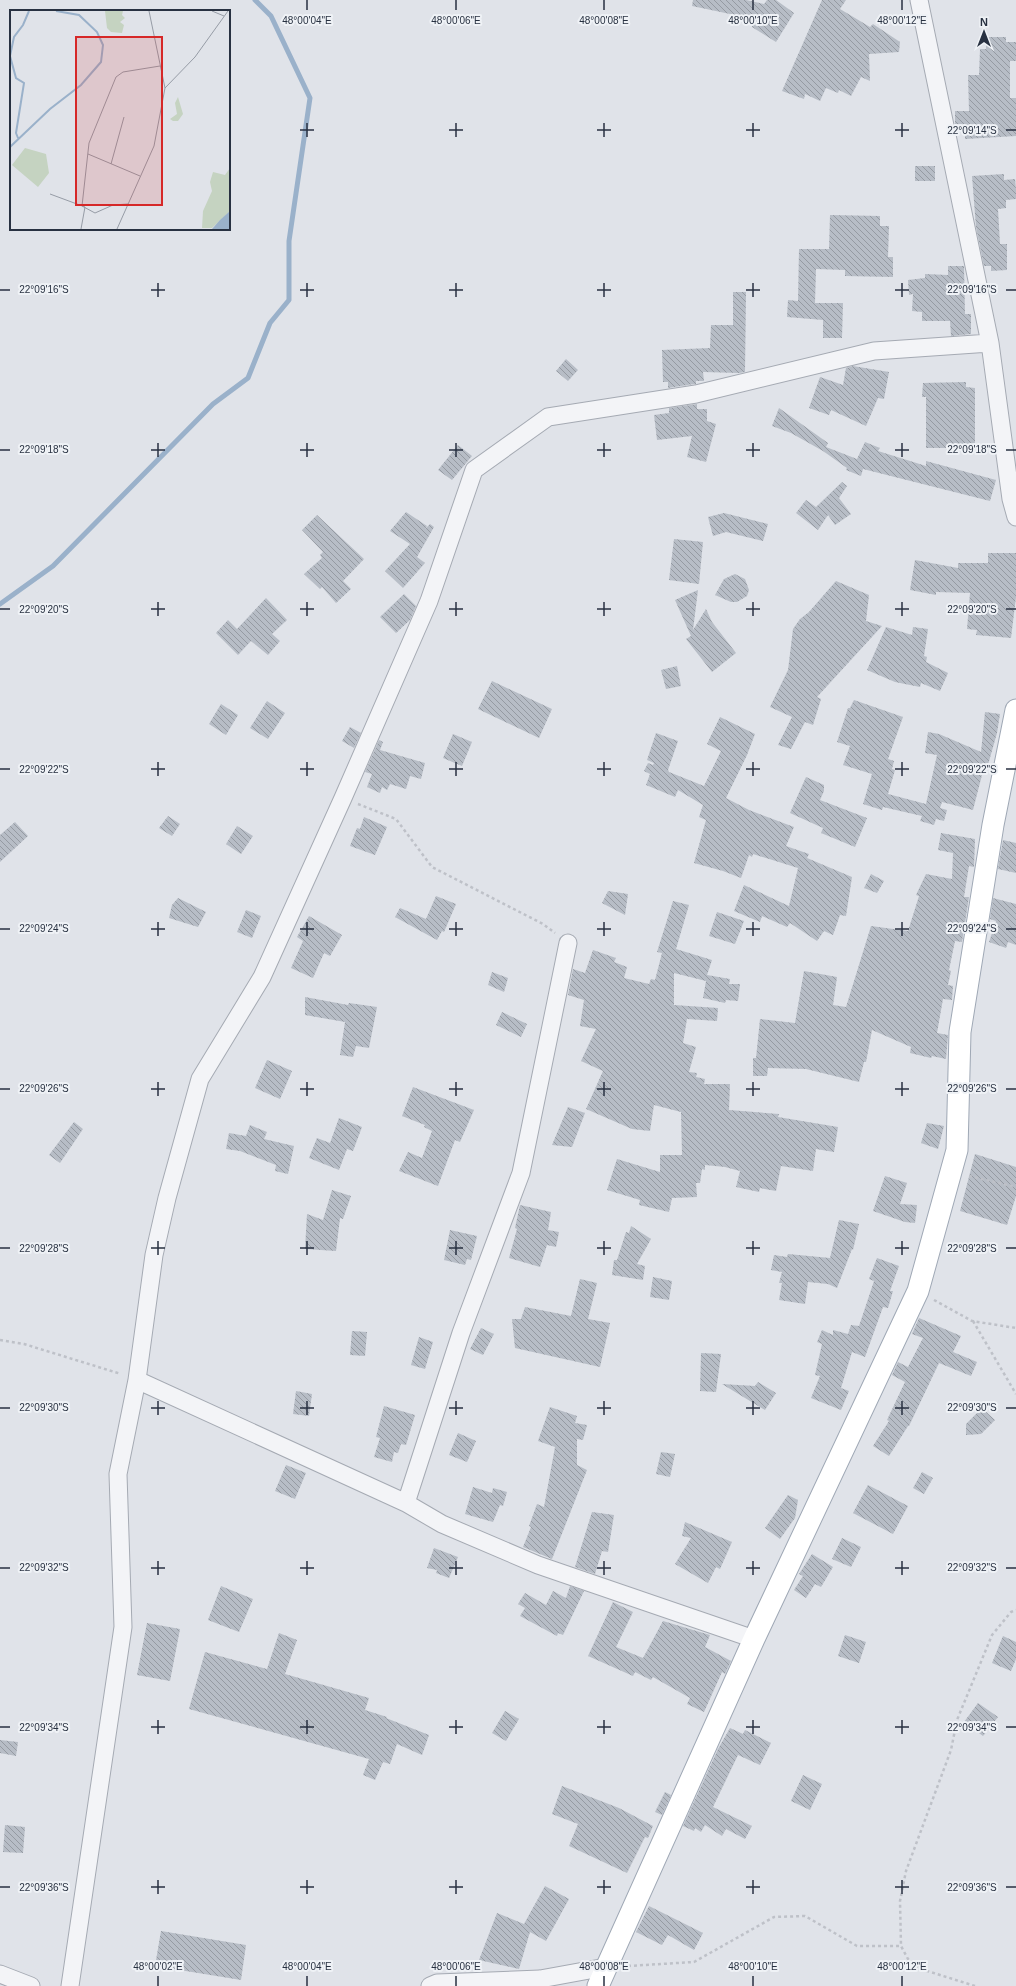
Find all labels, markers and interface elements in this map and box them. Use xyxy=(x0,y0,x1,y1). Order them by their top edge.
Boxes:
inset map xyxy=(10,10,230,230)
north arrow xyxy=(964,12,1004,52)
text: 48°00'04"E xyxy=(282,15,332,26)
text: 48°00'06"E xyxy=(431,15,481,26)
text: 48°00'08"E xyxy=(579,15,629,26)
text: 48°00'10"E xyxy=(728,15,778,26)
text: 48°00'12"E xyxy=(877,15,927,26)
text: N xyxy=(980,16,988,28)
text: 22°09'14"S xyxy=(947,125,997,136)
text: 22°09'16"S xyxy=(19,284,69,295)
text: 22°09'16"S xyxy=(947,284,997,295)
text: 22°09'18"S xyxy=(19,444,69,455)
text: 22°09'18"S xyxy=(947,444,997,455)
text: 22°09'20"S xyxy=(19,604,69,615)
text: 22°09'20"S xyxy=(947,604,997,615)
text: 22°09'22"S xyxy=(19,764,69,775)
text: 22°09'22"S xyxy=(947,764,997,775)
text: 22°09'24"S xyxy=(19,923,69,934)
text: 22°09'24"S xyxy=(947,923,997,934)
text: 22°09'26"S xyxy=(19,1083,69,1094)
text: 22°09'26"S xyxy=(947,1083,997,1094)
text: 22°09'28"S xyxy=(19,1243,69,1254)
text: 22°09'28"S xyxy=(947,1243,997,1254)
text: 22°09'30"S xyxy=(19,1402,69,1413)
text: 22°09'30"S xyxy=(947,1402,997,1413)
text: 22°09'32"S xyxy=(19,1562,69,1573)
text: 22°09'32"S xyxy=(947,1562,997,1573)
text: 22°09'34"S xyxy=(19,1722,69,1733)
text: 22°09'34"S xyxy=(947,1722,997,1733)
text: 22°09'36"S xyxy=(19,1882,69,1893)
text: 22°09'36"S xyxy=(947,1882,997,1893)
text: 48°00'02"E xyxy=(133,1961,183,1972)
text: 48°00'04"E xyxy=(282,1961,332,1972)
text: 48°00'06"E xyxy=(431,1961,481,1972)
text: 48°00'08"E xyxy=(579,1961,629,1972)
text: 48°00'10"E xyxy=(728,1961,778,1972)
text: 48°00'12"E xyxy=(877,1961,927,1972)

